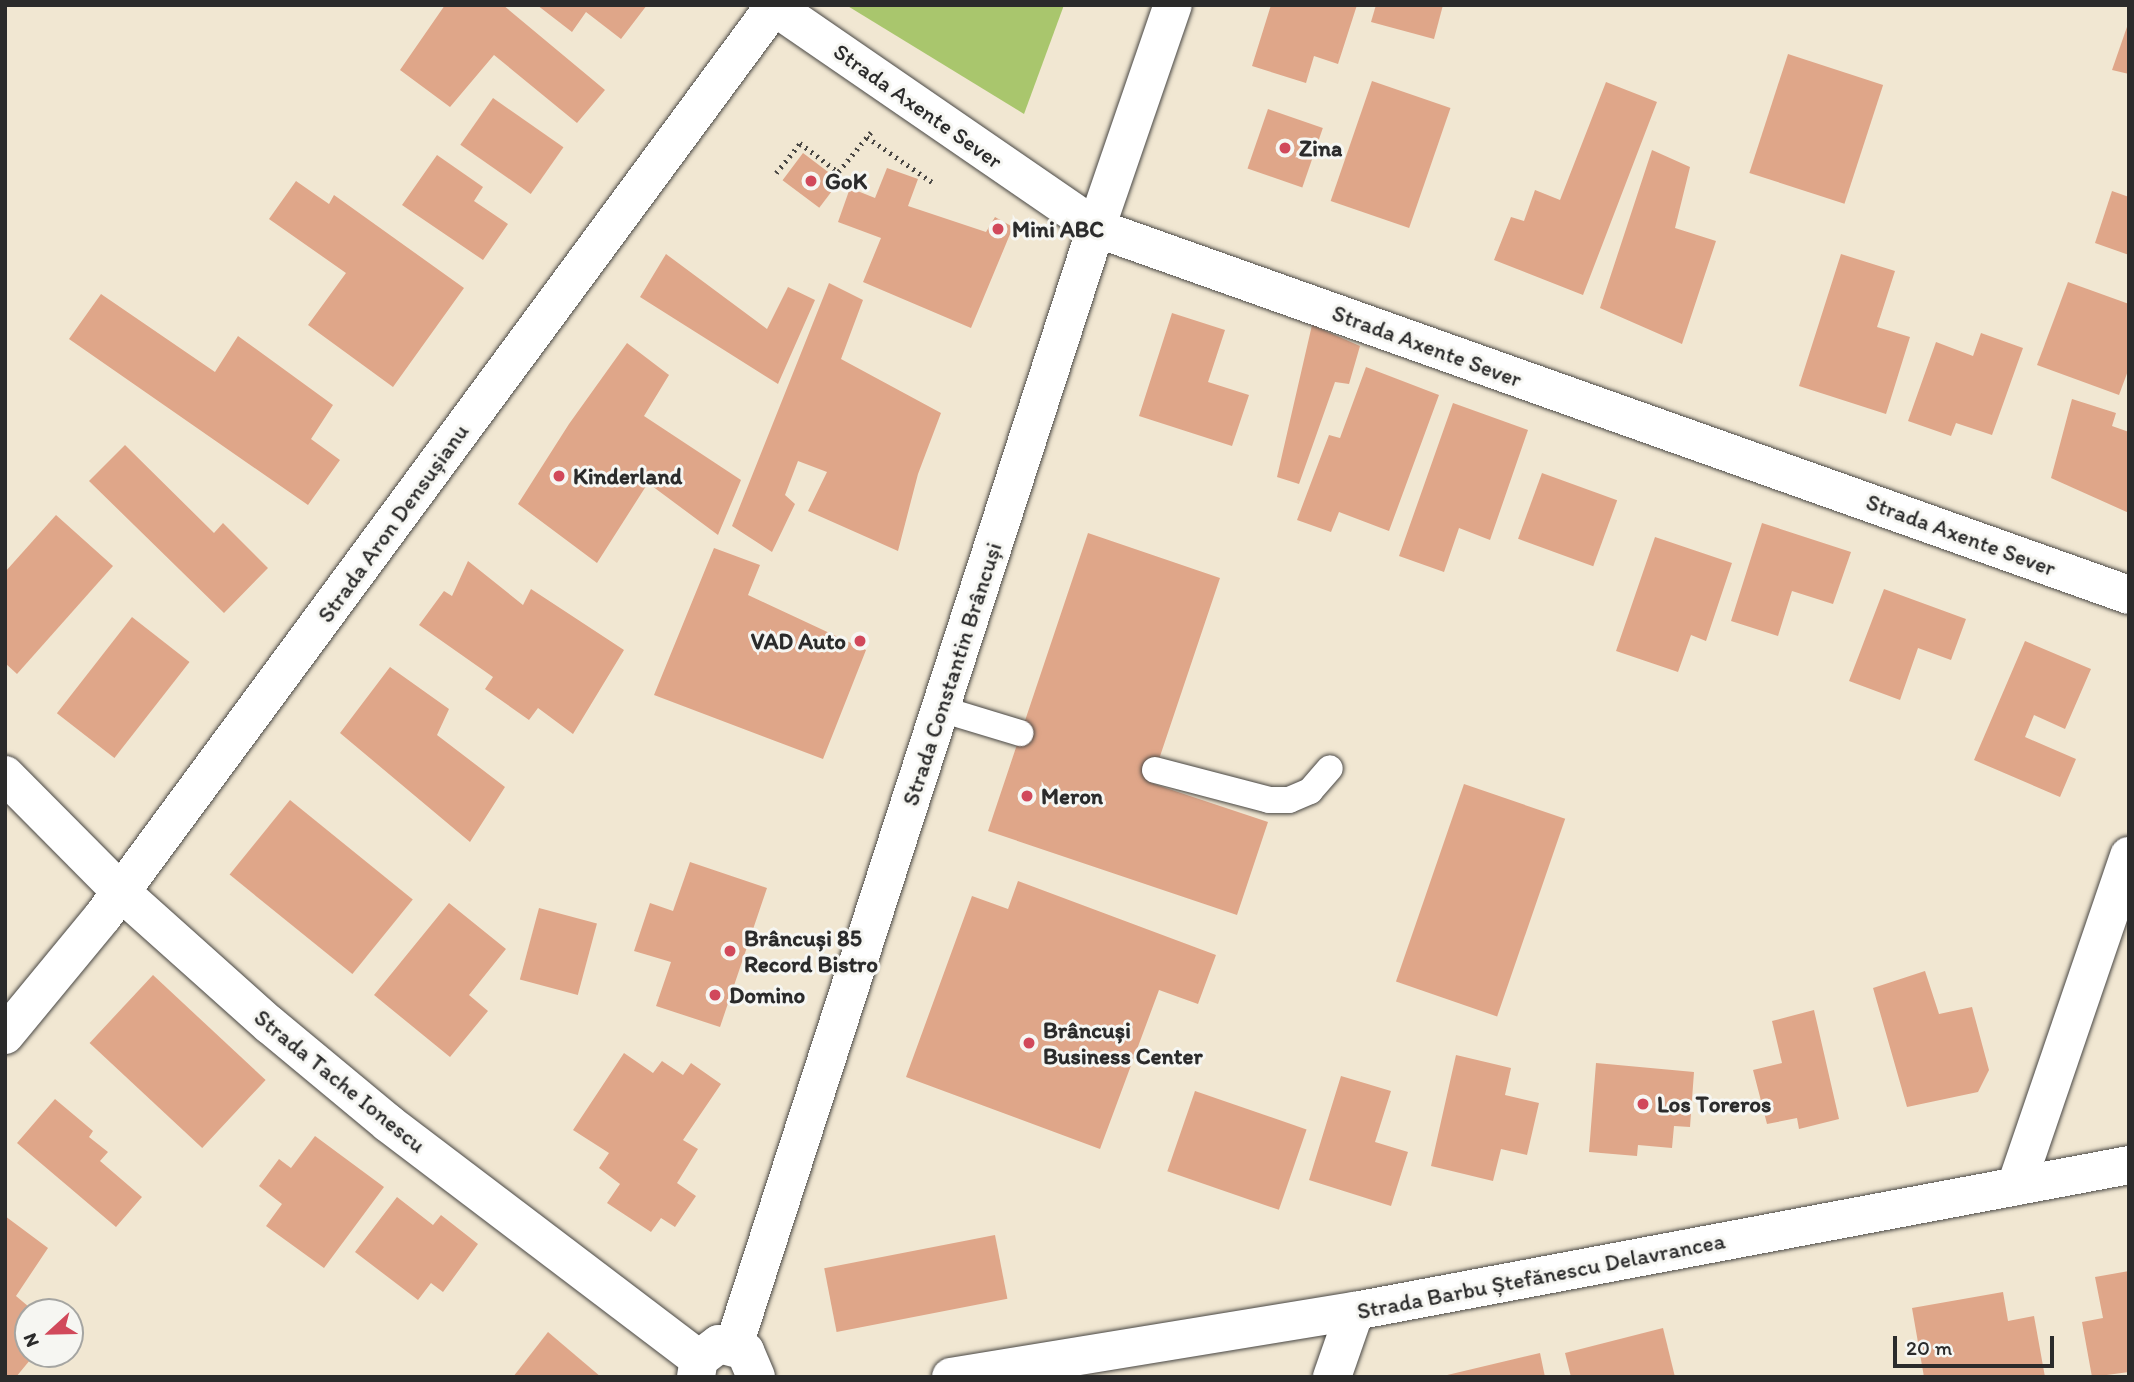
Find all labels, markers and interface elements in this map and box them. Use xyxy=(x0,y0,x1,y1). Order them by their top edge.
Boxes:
street label: Strada Axente Sever xyxy=(828,37,1008,175)
place label: Zina xyxy=(1299,134,1342,162)
marker: Zina xyxy=(1277,140,1293,156)
place label: GoK xyxy=(825,167,867,195)
marker: GoK xyxy=(803,173,819,189)
place label: Mini ABC xyxy=(1012,215,1104,243)
marker: Mini ABC xyxy=(990,221,1006,237)
street label: Strada Axente Sever xyxy=(1329,299,1525,393)
street label: Strada Aron Densușianu xyxy=(311,418,475,628)
place label: Kinderland xyxy=(573,462,682,490)
marker: Kinderland xyxy=(551,468,567,484)
street label: Strada Axente Sever xyxy=(1863,488,2059,582)
street label: Strada Constantin Brâncuși xyxy=(896,539,1008,809)
place label: VAD Auto xyxy=(751,627,846,655)
marker: VAD Auto xyxy=(852,633,868,649)
place label: Meron xyxy=(1041,782,1103,810)
marker: Meron xyxy=(1019,788,1035,804)
place label: Brâncuși 85 Record Bistro xyxy=(744,924,878,978)
marker: Brâncuși 85 Record Bistro xyxy=(722,943,738,959)
place label: Domino xyxy=(729,981,805,1009)
marker: Domino xyxy=(707,987,723,1003)
street label: Strada Tache Ionescu xyxy=(249,1004,431,1158)
place label: Brâncuși Business Center xyxy=(1043,1016,1203,1070)
marker: Brâncuși Business Center xyxy=(1021,1035,1037,1051)
place label: Los Toreros xyxy=(1657,1090,1769,1118)
marker: Los Toreros xyxy=(1635,1096,1651,1112)
street label: Strada Barbu Ștefănescu Delavrancea xyxy=(1355,1227,1727,1325)
north arrow xyxy=(14,1298,84,1368)
scale bar xyxy=(1896,1322,2057,1366)
text: N xyxy=(18,1330,44,1351)
text: 20 m xyxy=(1906,1335,1952,1360)

